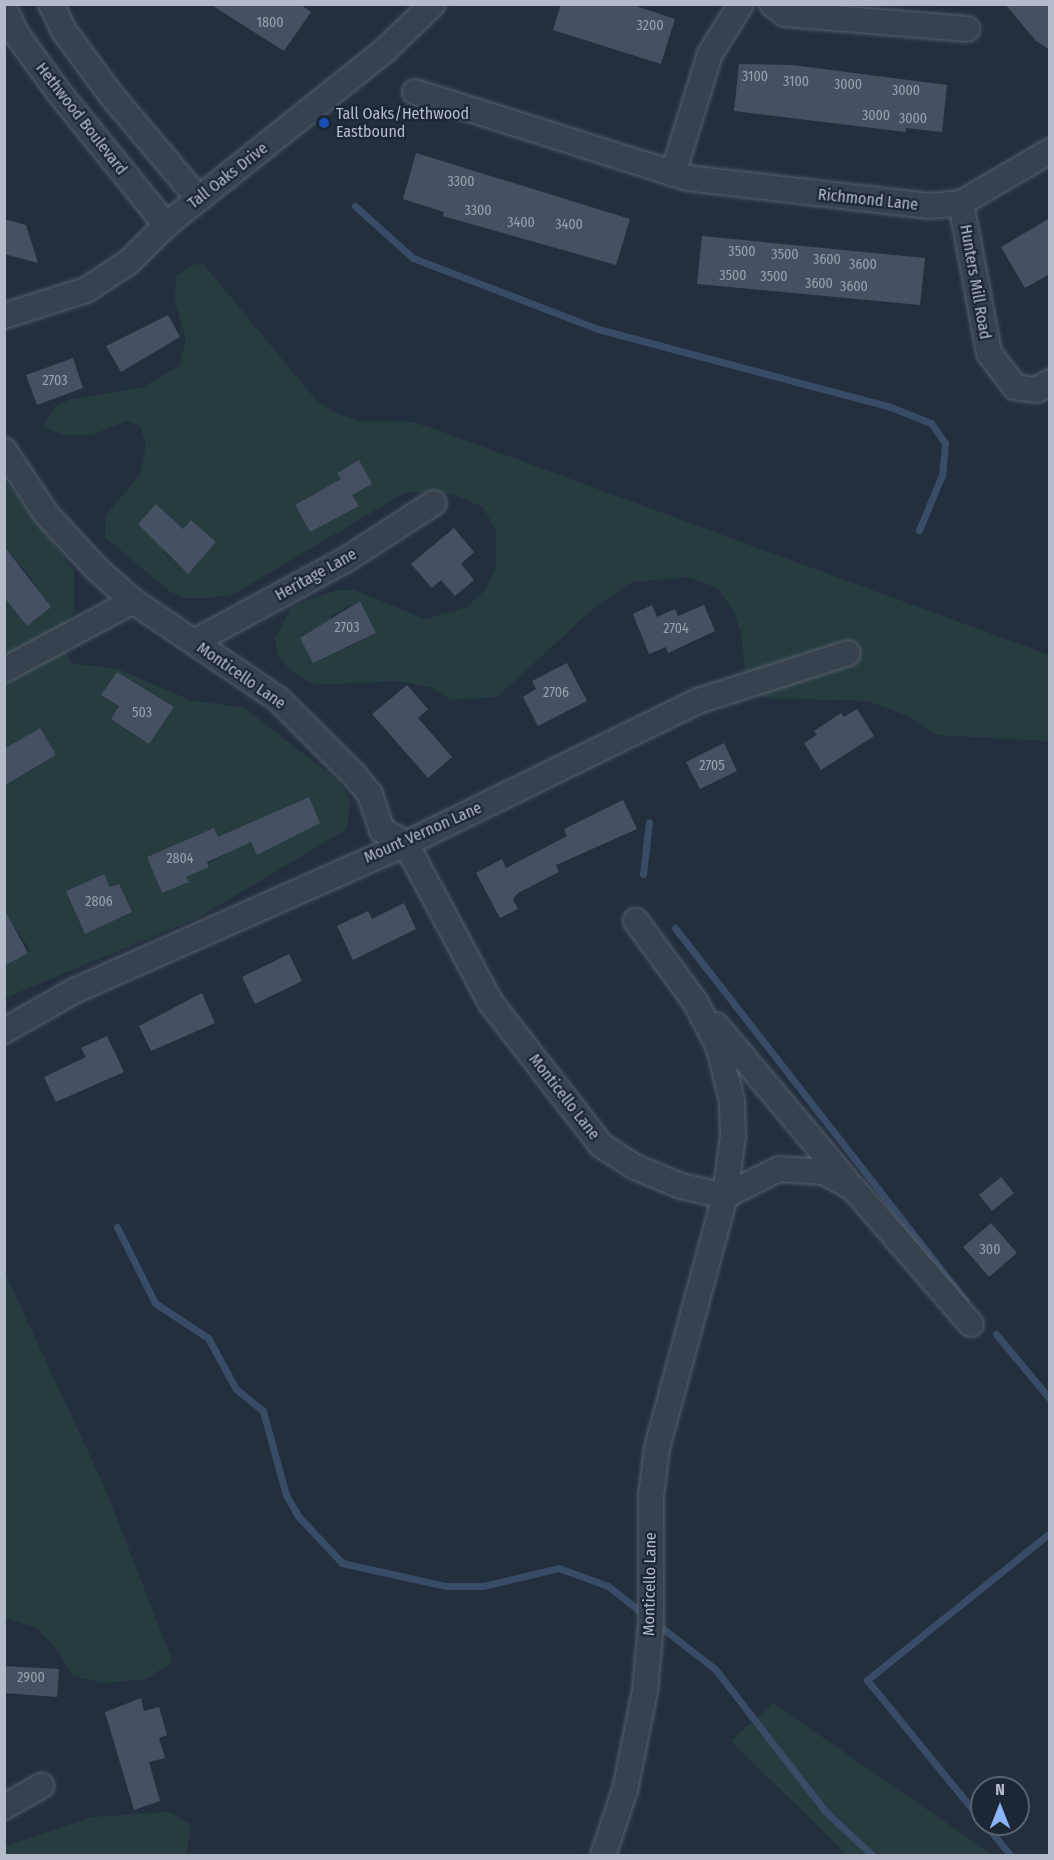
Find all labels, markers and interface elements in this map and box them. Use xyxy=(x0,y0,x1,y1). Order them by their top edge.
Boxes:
house number: 1800 xyxy=(256,15,284,31)
house number: 3200 xyxy=(637,18,663,34)
street label: Hethwood Boulevard xyxy=(31,59,131,179)
house number: 3100 xyxy=(742,69,768,85)
house number: 3100 xyxy=(783,74,809,90)
house number: 3000 xyxy=(834,77,862,93)
house number: 3000 xyxy=(892,83,920,99)
place label: Tall Oaks/Hethwood Eastbound xyxy=(336,104,469,142)
house number: 3000 xyxy=(862,108,890,124)
house number: 3000 xyxy=(899,111,927,127)
marker: Tall Oaks/Hethwood Eastbound xyxy=(317,116,331,130)
street label: Tall Oaks Drive xyxy=(184,139,272,213)
house number: 3300 xyxy=(447,174,475,190)
street label: Richmond Lane xyxy=(817,185,919,215)
house number: 3300 xyxy=(464,203,492,219)
house number: 3400 xyxy=(507,215,535,231)
house number: 3400 xyxy=(555,217,583,233)
street label: Hunters Mill Road xyxy=(955,223,995,341)
house number: 3500 xyxy=(728,244,756,260)
house number: 3500 xyxy=(771,247,799,263)
house number: 3600 xyxy=(813,252,841,268)
house number: 3600 xyxy=(849,257,877,273)
house number: 3500 xyxy=(719,268,747,284)
house number: 3500 xyxy=(760,269,788,285)
house number: 3600 xyxy=(805,276,833,292)
house number: 3600 xyxy=(840,279,868,295)
house number: 2703 xyxy=(42,373,68,389)
street label: Heritage Lane xyxy=(272,545,360,605)
house number: 2703 xyxy=(334,620,360,636)
house number: 2704 xyxy=(663,621,689,637)
street label: Monticello Lane xyxy=(193,638,289,714)
house number: 2706 xyxy=(543,685,569,701)
house number: 503 xyxy=(132,705,152,721)
house number: 2705 xyxy=(699,758,725,774)
street label: Mount Vernon Lane xyxy=(361,798,485,868)
house number: 2804 xyxy=(166,851,194,867)
house number: 2806 xyxy=(85,894,113,910)
street label: Monticello Lane xyxy=(525,1050,603,1144)
house number: 300 xyxy=(980,1242,1000,1258)
street label: Monticello Lane xyxy=(639,1532,661,1636)
house number: 2900 xyxy=(17,1670,45,1686)
north arrow xyxy=(970,1776,1030,1836)
text: N xyxy=(995,1780,1005,1799)

